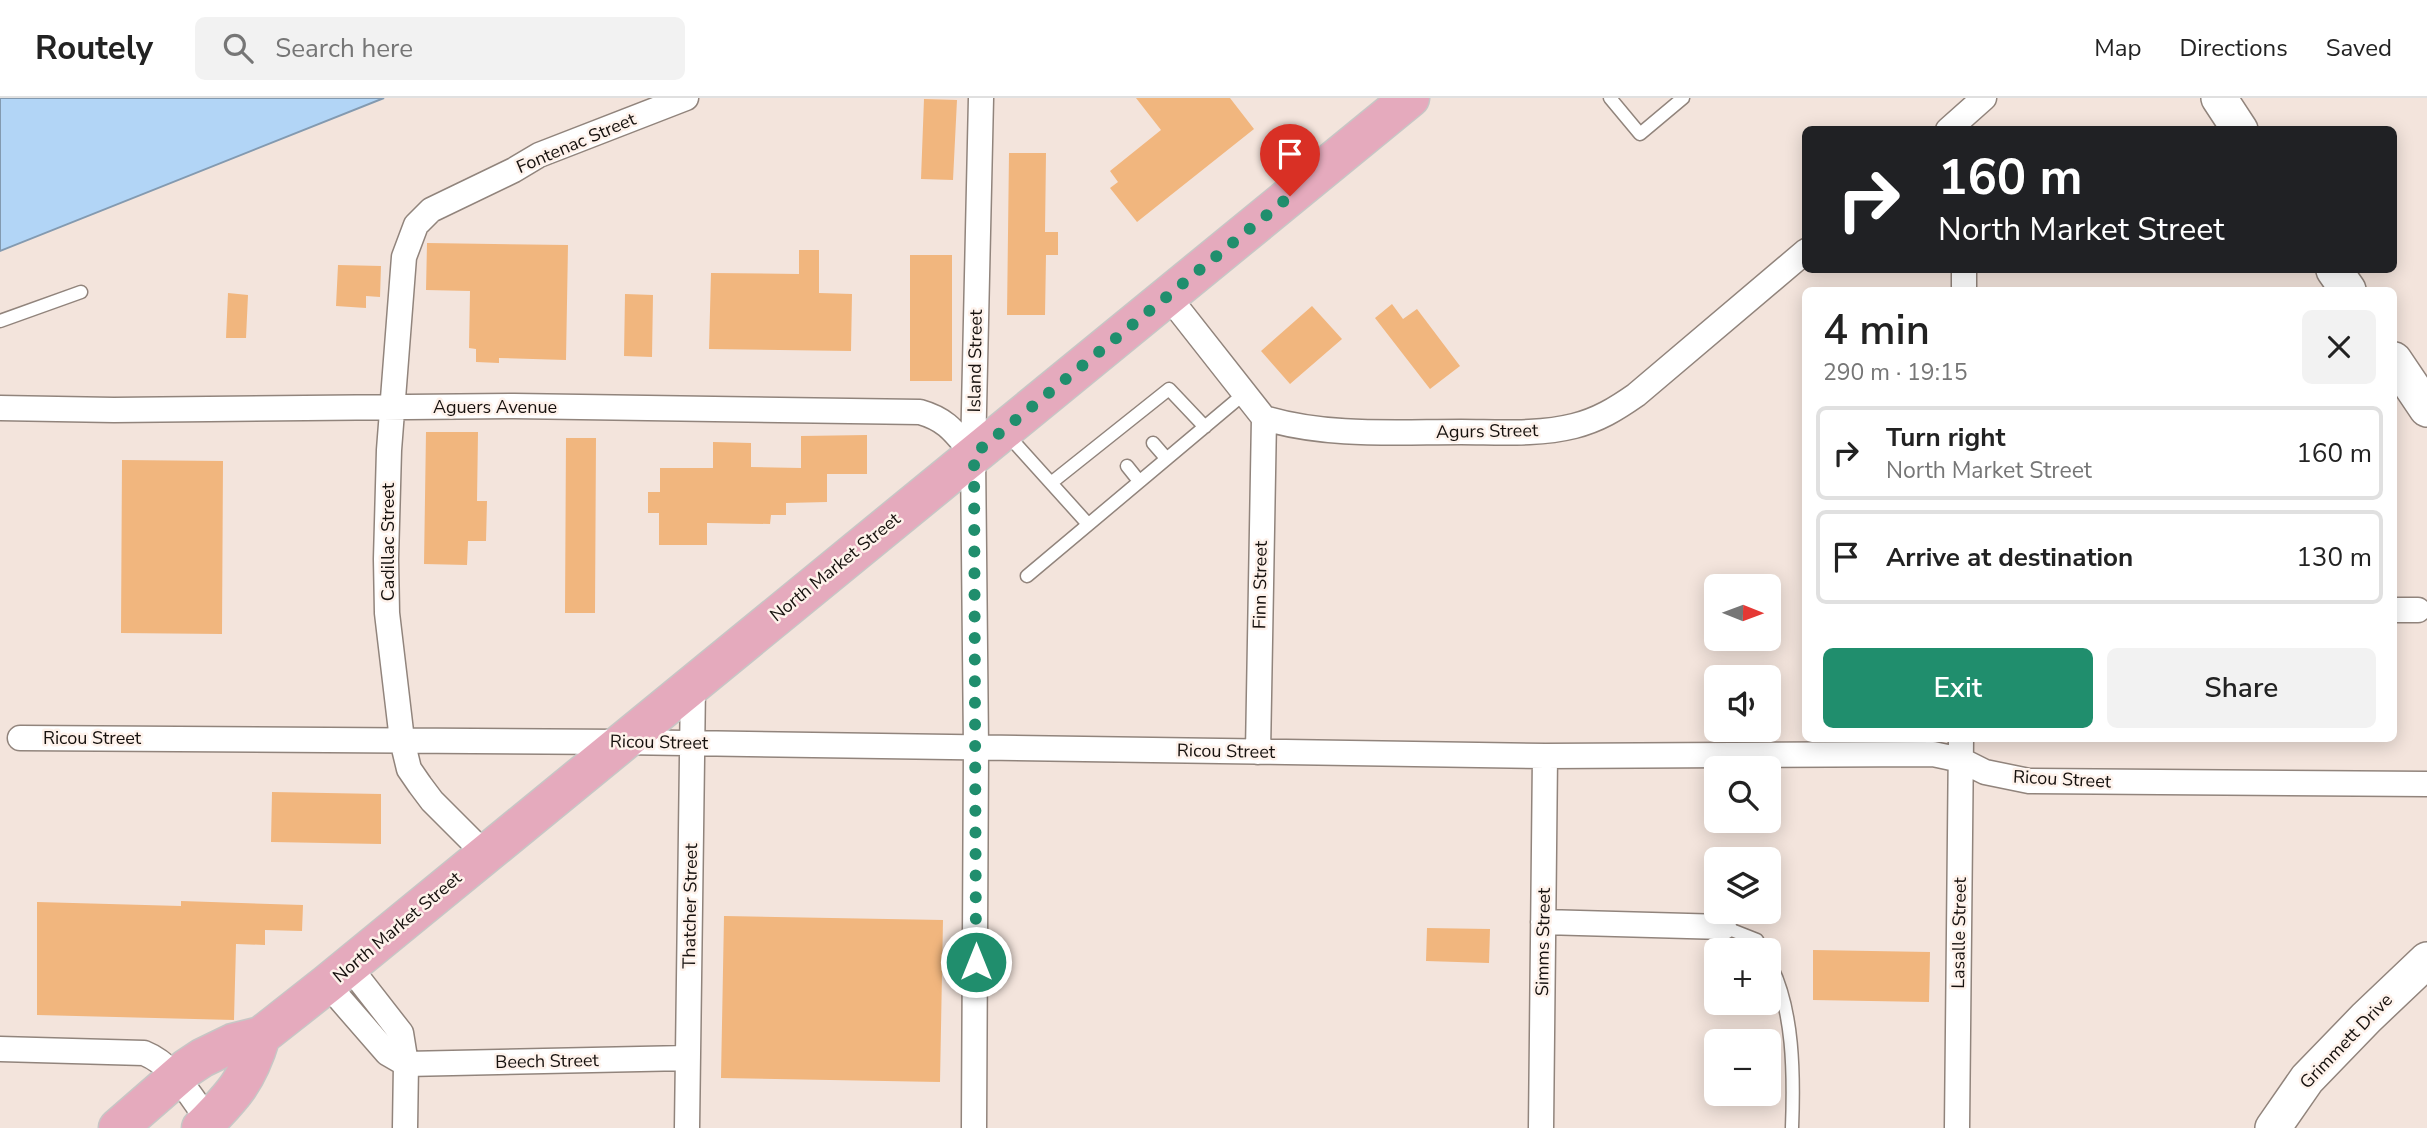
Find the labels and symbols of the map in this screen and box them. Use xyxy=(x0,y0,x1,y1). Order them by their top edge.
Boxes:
street label: Fontenac Street xyxy=(513,107,640,179)
pin xyxy=(1260,124,1320,196)
street label: Island Street xyxy=(962,309,988,412)
street label: Aguers Avenue xyxy=(433,395,557,419)
street label: Agurs Street xyxy=(1436,418,1539,444)
street label: Cadillac Street xyxy=(376,482,400,601)
street label: North Market Street xyxy=(765,507,906,627)
street label: Finn Street xyxy=(1247,540,1273,629)
north arrow xyxy=(1704,574,1782,651)
street label: Ricou Street xyxy=(43,726,142,750)
street label: Ricou Street xyxy=(610,729,709,755)
street label: Ricou Street xyxy=(1177,738,1276,764)
street label: Ricou Street xyxy=(2012,764,2112,794)
street label: Thatcher Street xyxy=(677,843,703,969)
street label: North Market Street xyxy=(328,866,467,988)
street label: Lasalle Street xyxy=(1946,876,1972,989)
street label: Simms Street xyxy=(1530,887,1556,996)
position arrow xyxy=(939,925,1013,999)
street label: Grimmett Drive xyxy=(2294,988,2398,1094)
street label: Beech Street xyxy=(495,1048,600,1074)

